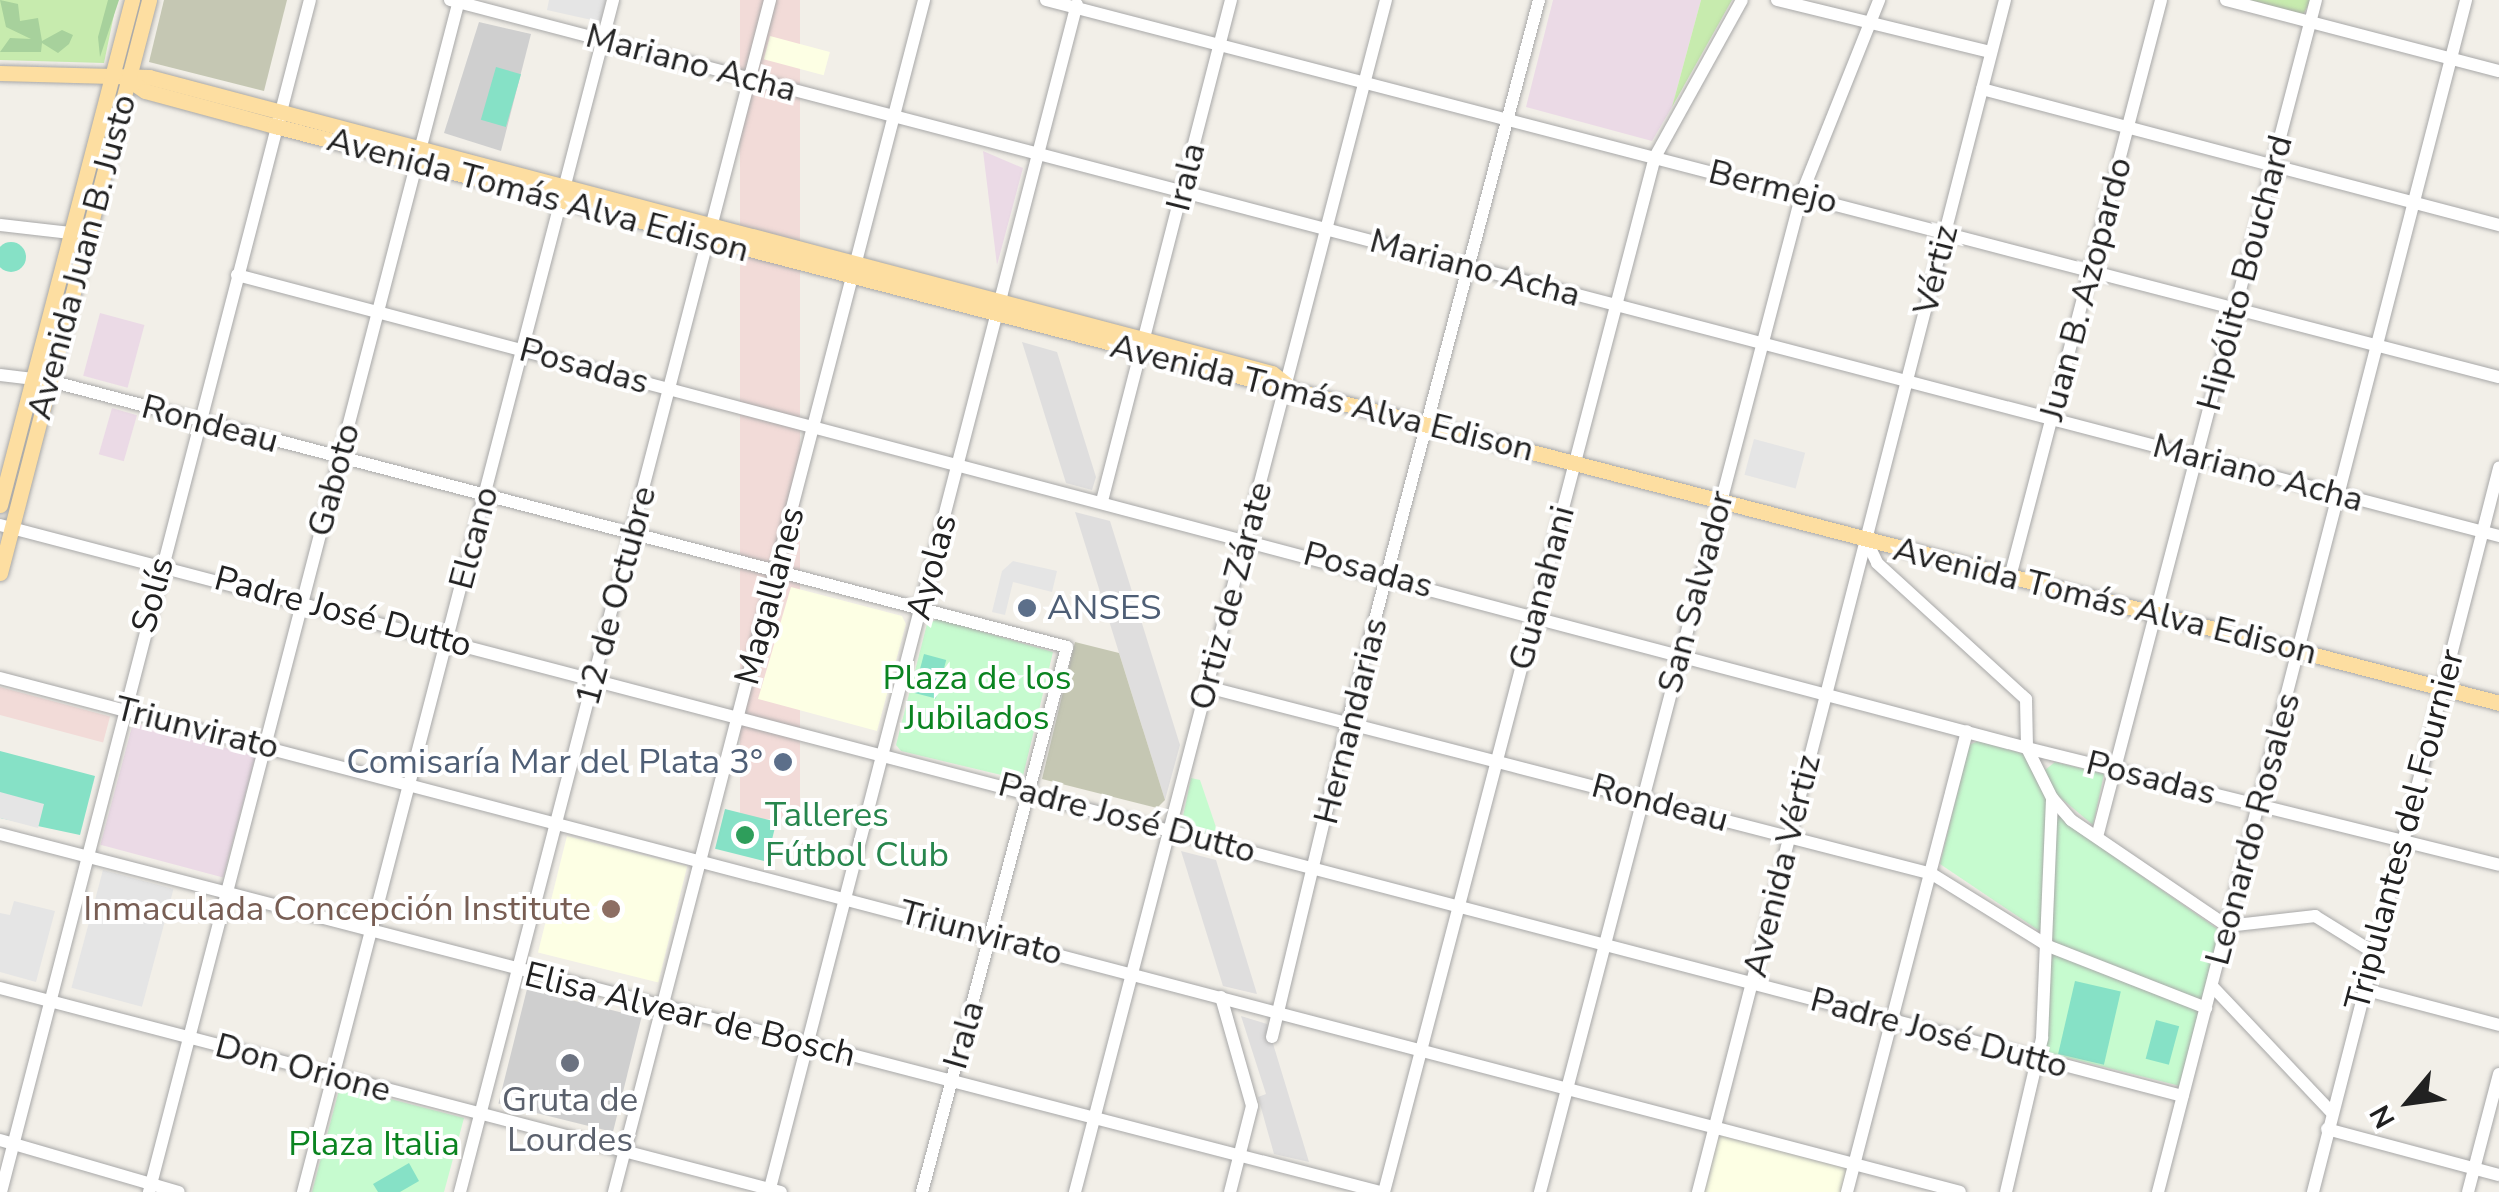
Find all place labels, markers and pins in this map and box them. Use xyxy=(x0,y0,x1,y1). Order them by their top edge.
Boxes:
place label: ANSES xyxy=(1047,587,1162,629)
marker: ANSES xyxy=(1016,597,1038,619)
place label: Comisaría Mar del Plata 3° xyxy=(346,741,763,783)
marker: Comisaría Mar del Plata 3° xyxy=(772,751,794,773)
place label: Talleres Fútbol Club xyxy=(765,794,949,876)
marker: Talleres Fútbol Club xyxy=(734,824,756,846)
place label: Inmaculada Concepción Institute xyxy=(83,888,591,930)
marker: Inmaculada Concepción Institute xyxy=(600,898,622,920)
marker: Gruta de Lourdes xyxy=(559,1052,581,1074)
place label: Gruta de Lourdes xyxy=(502,1079,638,1161)

